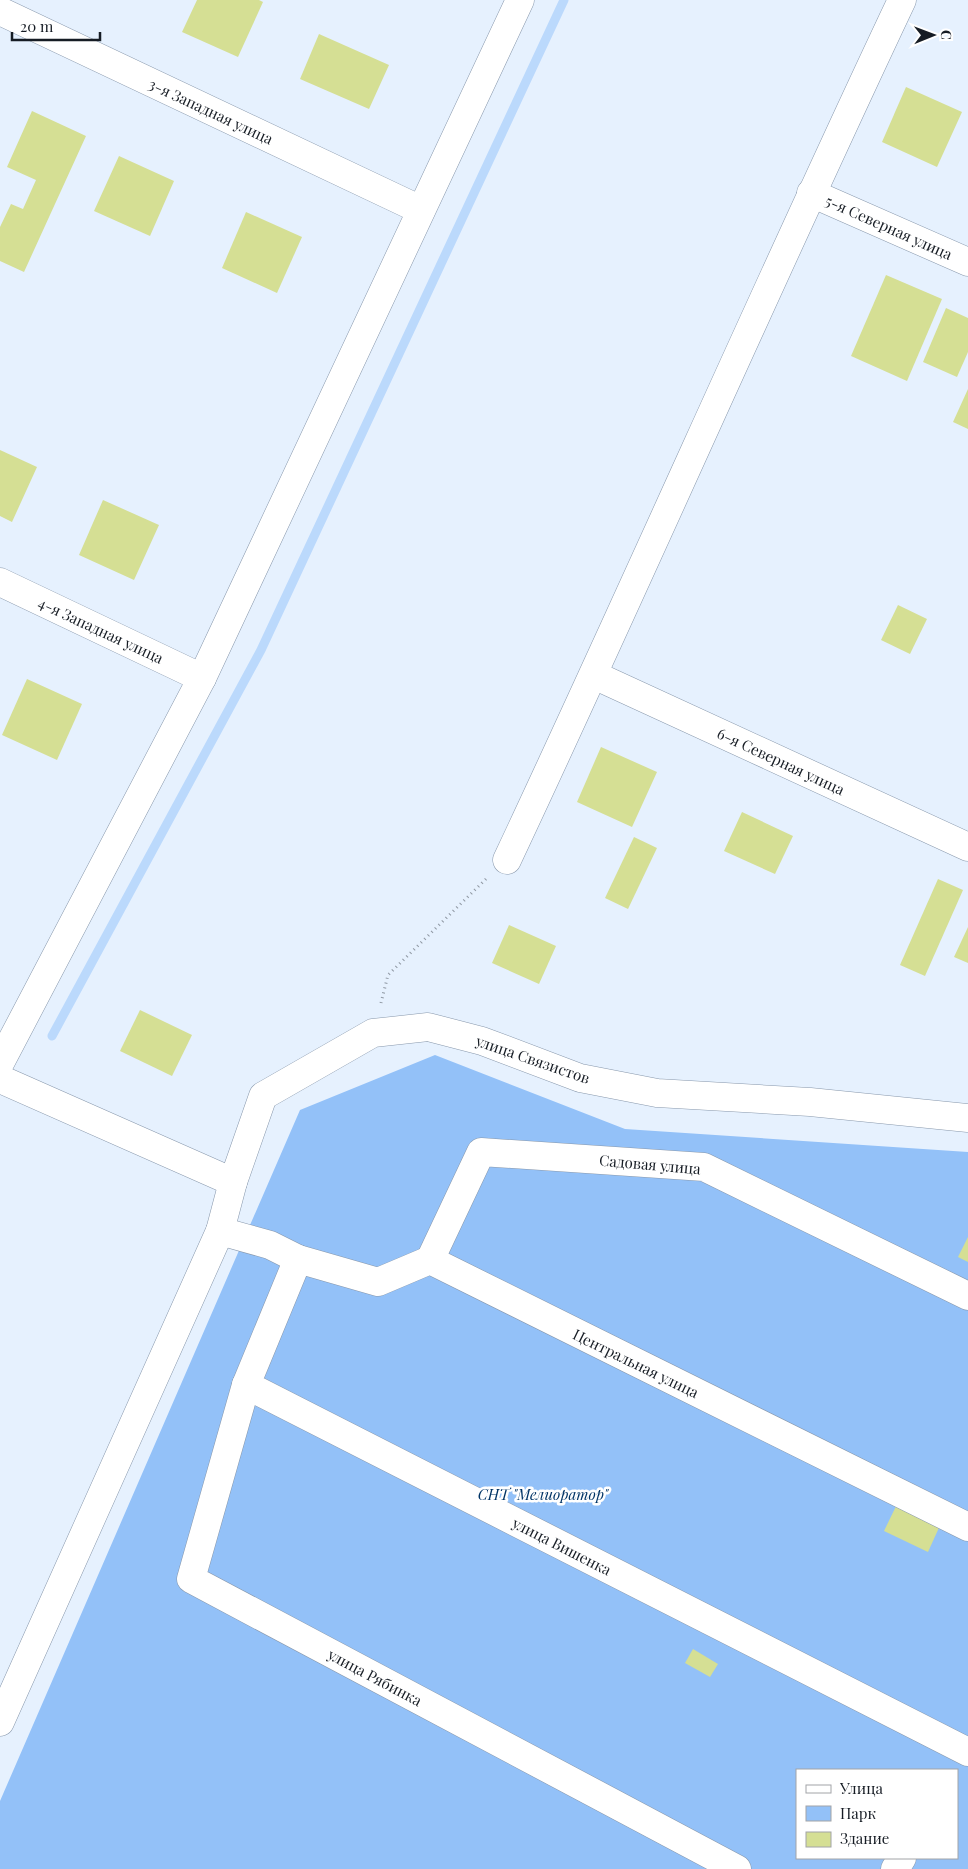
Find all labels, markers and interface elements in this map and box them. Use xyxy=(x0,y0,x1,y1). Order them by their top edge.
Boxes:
scale bar xyxy=(12,10,100,42)
north arrow xyxy=(908,10,958,60)
text: 20 m xyxy=(20,16,54,36)
text: С xyxy=(937,30,956,40)
street label: 3-я Западная улица xyxy=(146,73,277,149)
street label: 5-я Северная улица xyxy=(822,190,956,264)
street label: 4-я Западная улица xyxy=(35,592,167,668)
street label: 6-я Северная улица xyxy=(714,723,848,800)
street label: улица Связистов xyxy=(472,1030,593,1088)
street label: Садовая улица xyxy=(598,1150,702,1178)
street label: Центральная улица xyxy=(570,1324,703,1402)
park label: СНТ "Мелиоратор" xyxy=(478,1484,610,1504)
street label: улица Вишенка xyxy=(508,1512,615,1580)
street label: улица Рябинка xyxy=(324,1643,426,1710)
legend xyxy=(796,1769,958,1859)
text: Улица xyxy=(839,1778,883,1798)
text: Парк xyxy=(840,1803,876,1823)
text: Здание xyxy=(840,1828,889,1848)

